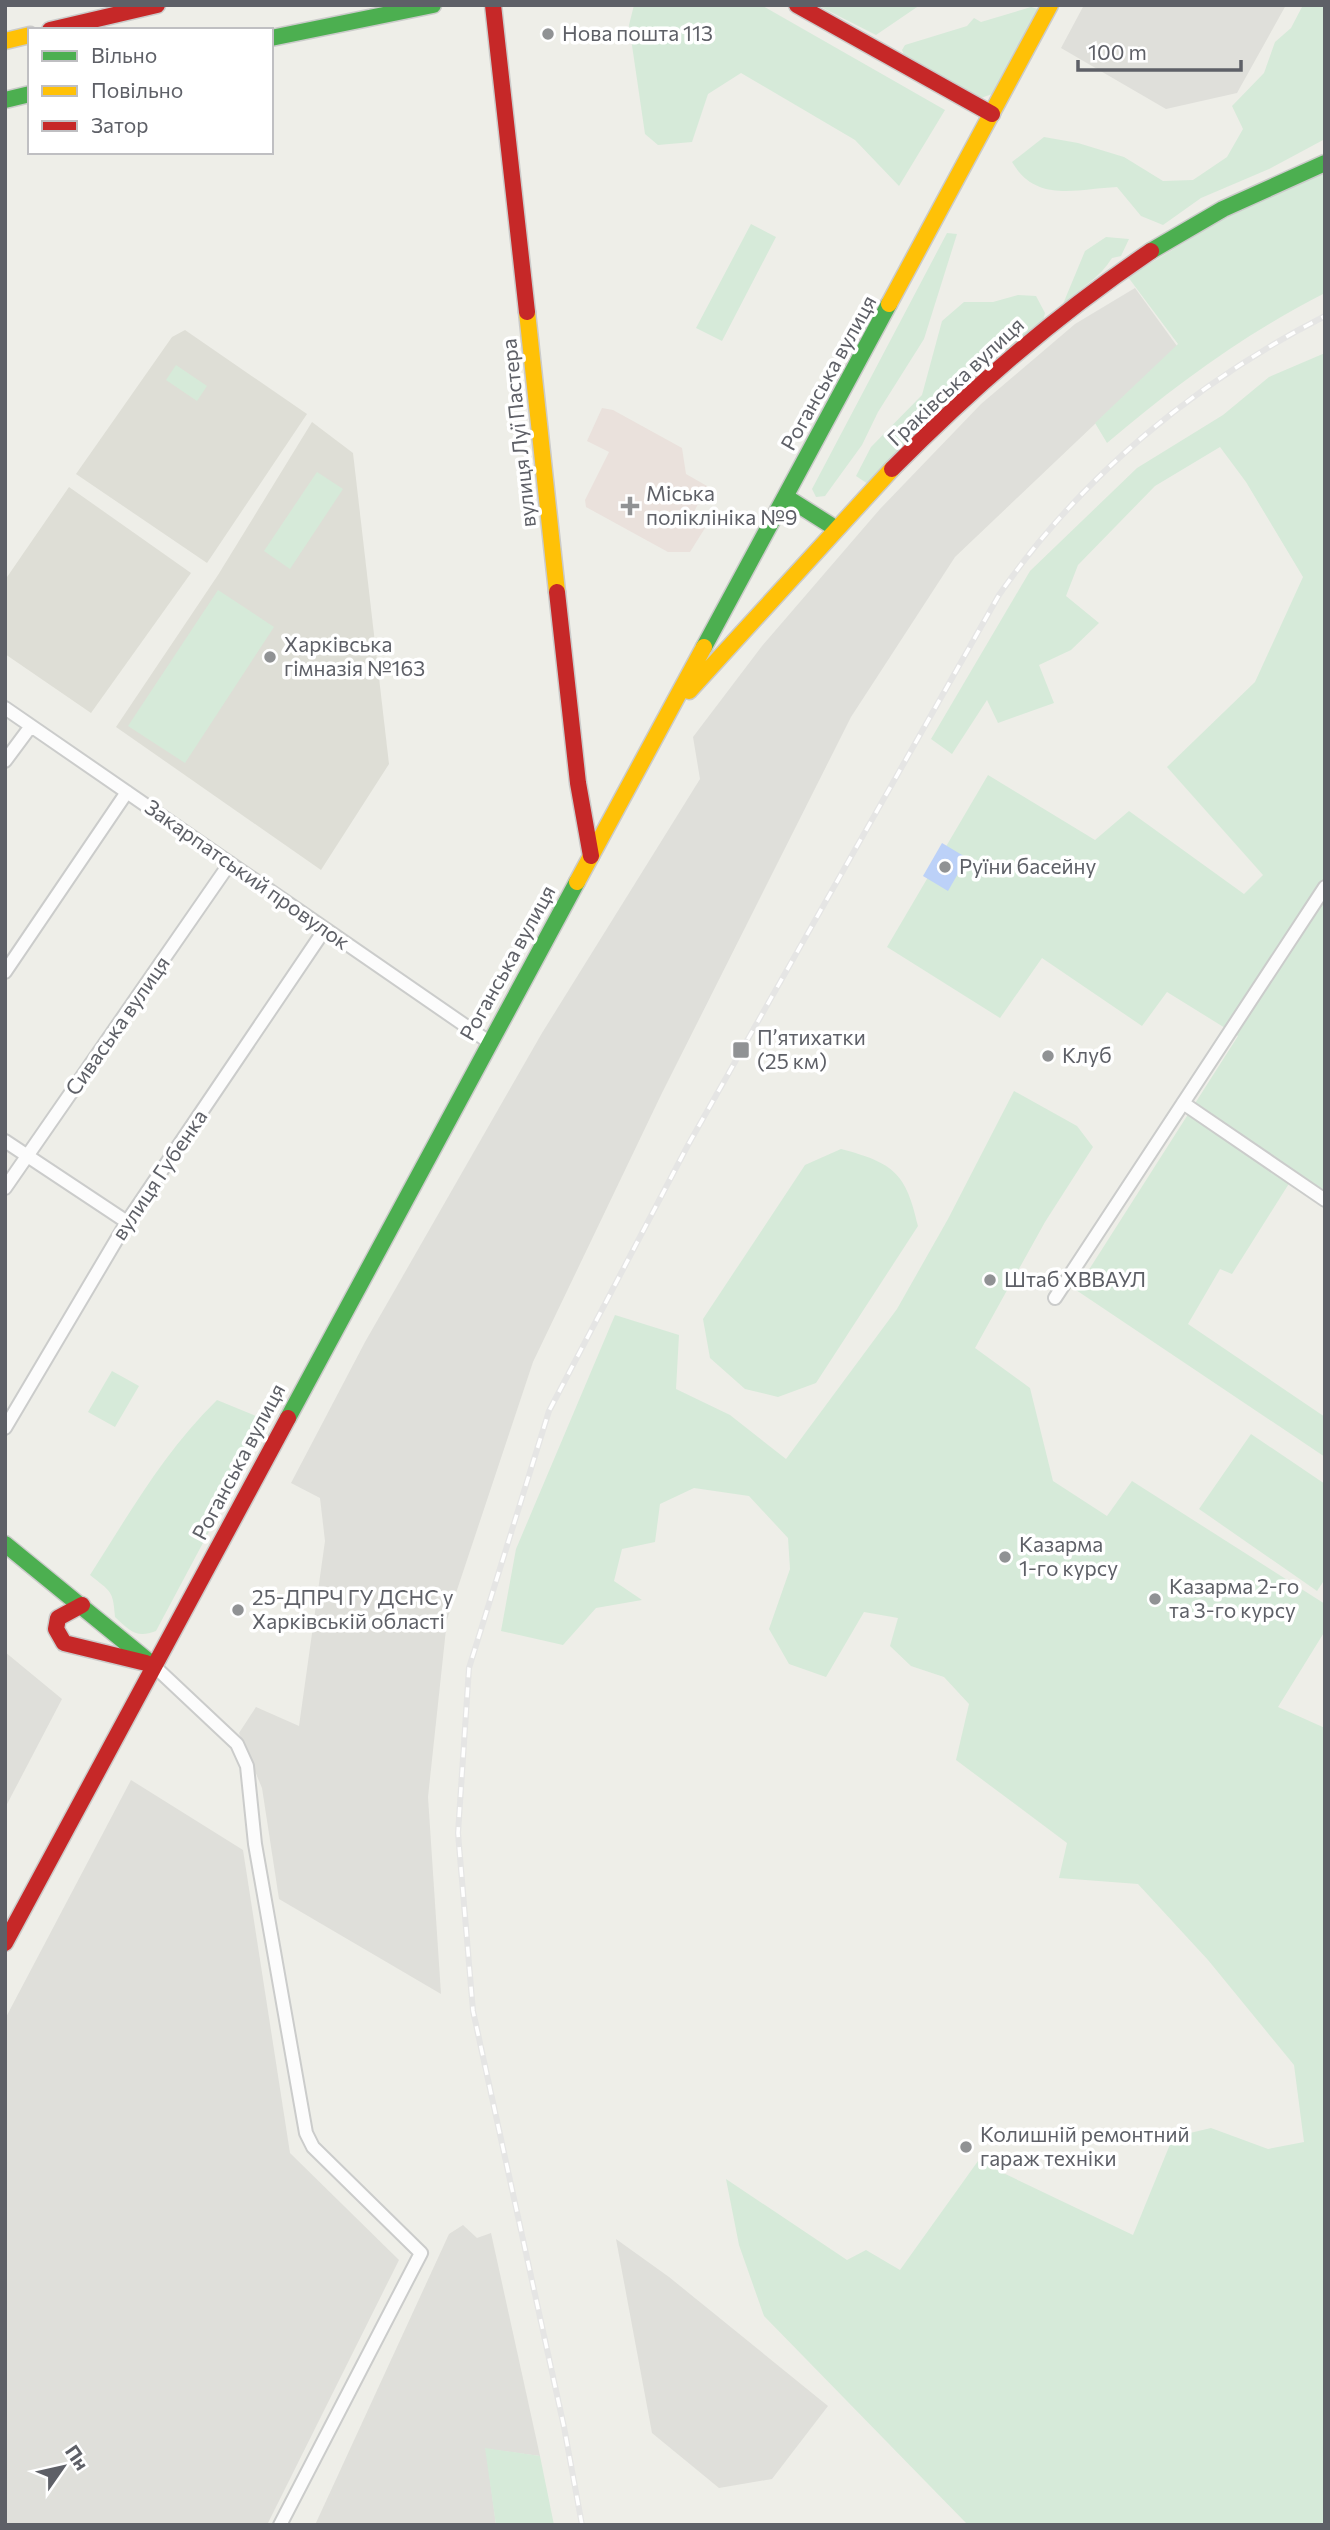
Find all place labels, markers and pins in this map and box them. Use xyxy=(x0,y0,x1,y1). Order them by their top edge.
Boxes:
place label: Нова пошта 113 xyxy=(562,20,713,45)
marker: Нова пошта 113 xyxy=(540,26,556,42)
place label: Міська поліклініка №9 xyxy=(646,480,798,529)
marker: Міська поліклініка №9 xyxy=(620,496,640,516)
place label: Харківська гімназія №163 xyxy=(284,631,425,680)
marker: Харківська гімназія №163 xyxy=(262,649,278,665)
place label: Руїни басейну xyxy=(959,853,1097,878)
marker: Руїни басейну xyxy=(937,859,953,875)
place label: Пʼятихатки (25 км) xyxy=(757,1024,866,1073)
marker: Пʼятихатки (25 км) xyxy=(731,1040,751,1060)
place label: Клуб xyxy=(1062,1042,1112,1067)
marker: Клуб xyxy=(1040,1048,1056,1064)
place label: Штаб ХВВАУЛ xyxy=(1004,1266,1146,1291)
marker: Штаб ХВВАУЛ xyxy=(982,1272,998,1288)
place label: Казарма 1-го курсу xyxy=(1019,1531,1118,1580)
marker: Казарма 1-го курсу xyxy=(997,1549,1013,1565)
place label: Казарма 2-го та 3-го курсу xyxy=(1169,1573,1299,1622)
place label: 25-ДПРЧ ГУ ДСНС у Харківській області xyxy=(252,1584,454,1633)
marker: Казарма 2-го та 3-го курсу xyxy=(1147,1591,1163,1607)
marker: 25-ДПРЧ ГУ ДСНС у Харківській області xyxy=(230,1602,246,1618)
place label: Колишній ремонтний гараж техніки xyxy=(980,2121,1189,2170)
marker: Колишній ремонтний гараж техніки xyxy=(958,2139,974,2155)

